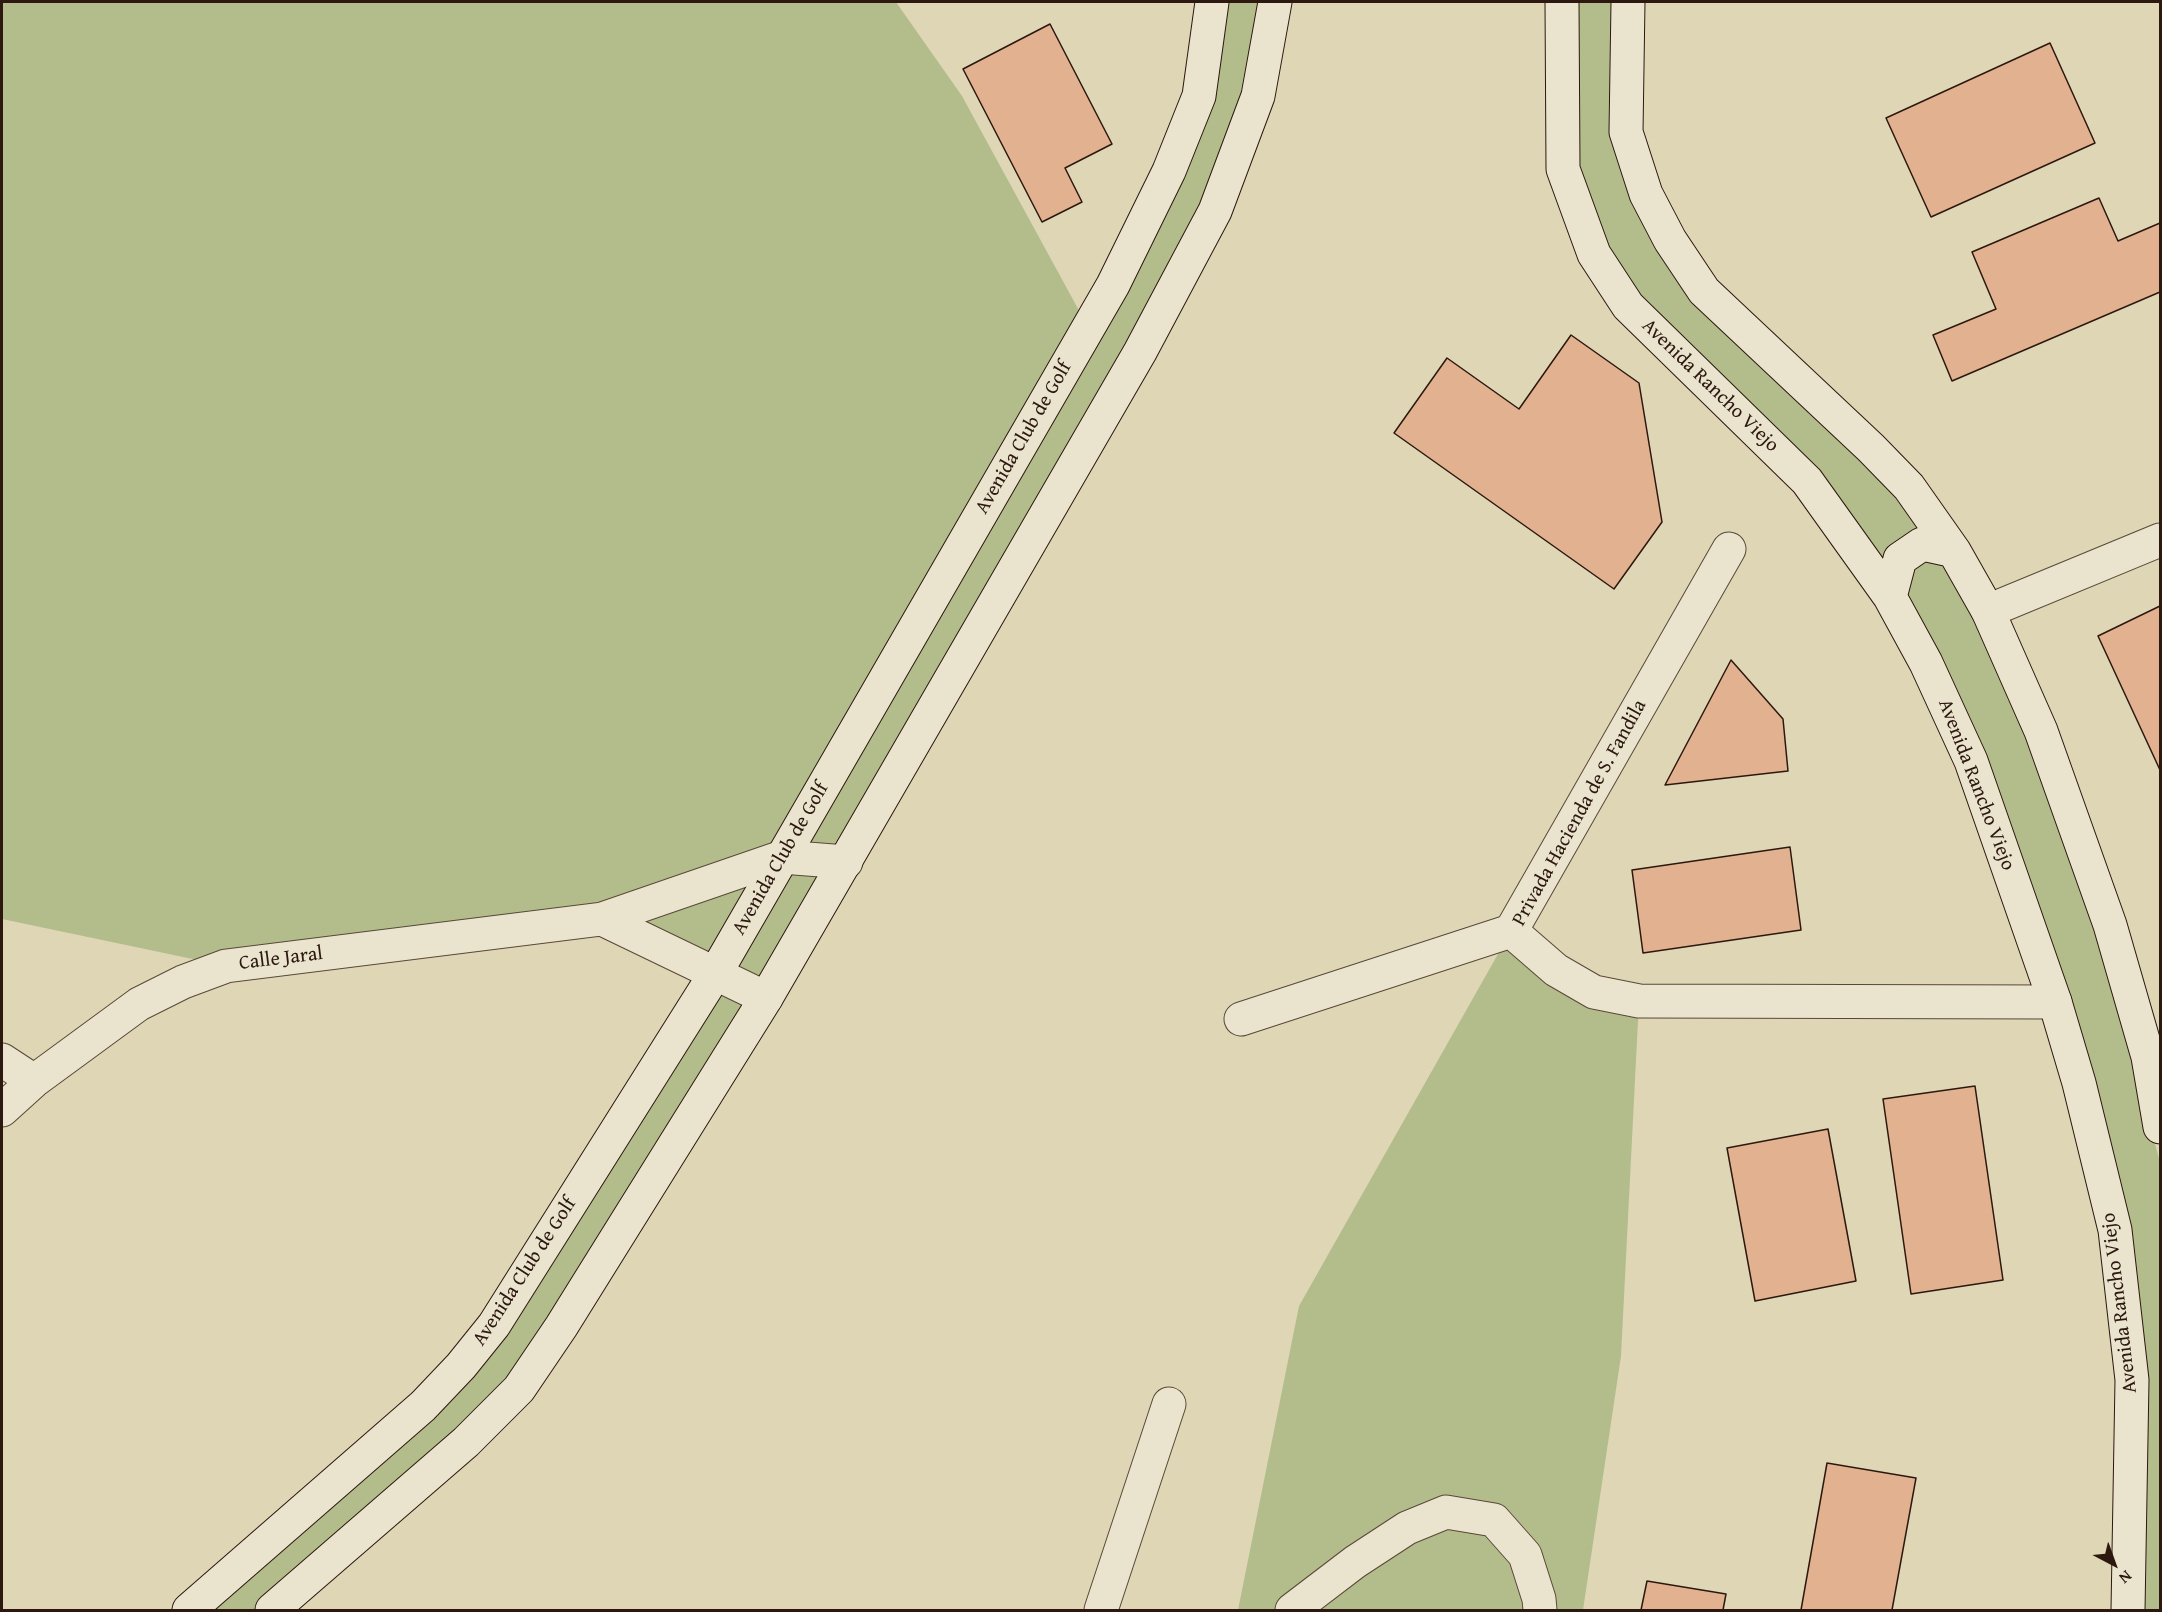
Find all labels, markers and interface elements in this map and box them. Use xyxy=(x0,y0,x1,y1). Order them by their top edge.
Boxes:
street label: Avenida Rancho Viejo xyxy=(1636,314,1784,458)
street label: Avenida Club de Golf xyxy=(971,358,1077,518)
street label: Privada Hacienda de S. Fandila xyxy=(1508,696,1652,930)
street label: Avenida Rancho Viejo xyxy=(1932,696,2020,874)
street label: Avenida Club de Golf xyxy=(728,779,834,939)
street label: Calle Jaral xyxy=(238,942,324,976)
street label: Avenida Club de Golf xyxy=(468,1193,582,1351)
street label: Avenida Rancho Viejo xyxy=(2097,1211,2143,1395)
north arrow xyxy=(2084,1534,2144,1594)
text: N xyxy=(2114,1565,2138,1590)

